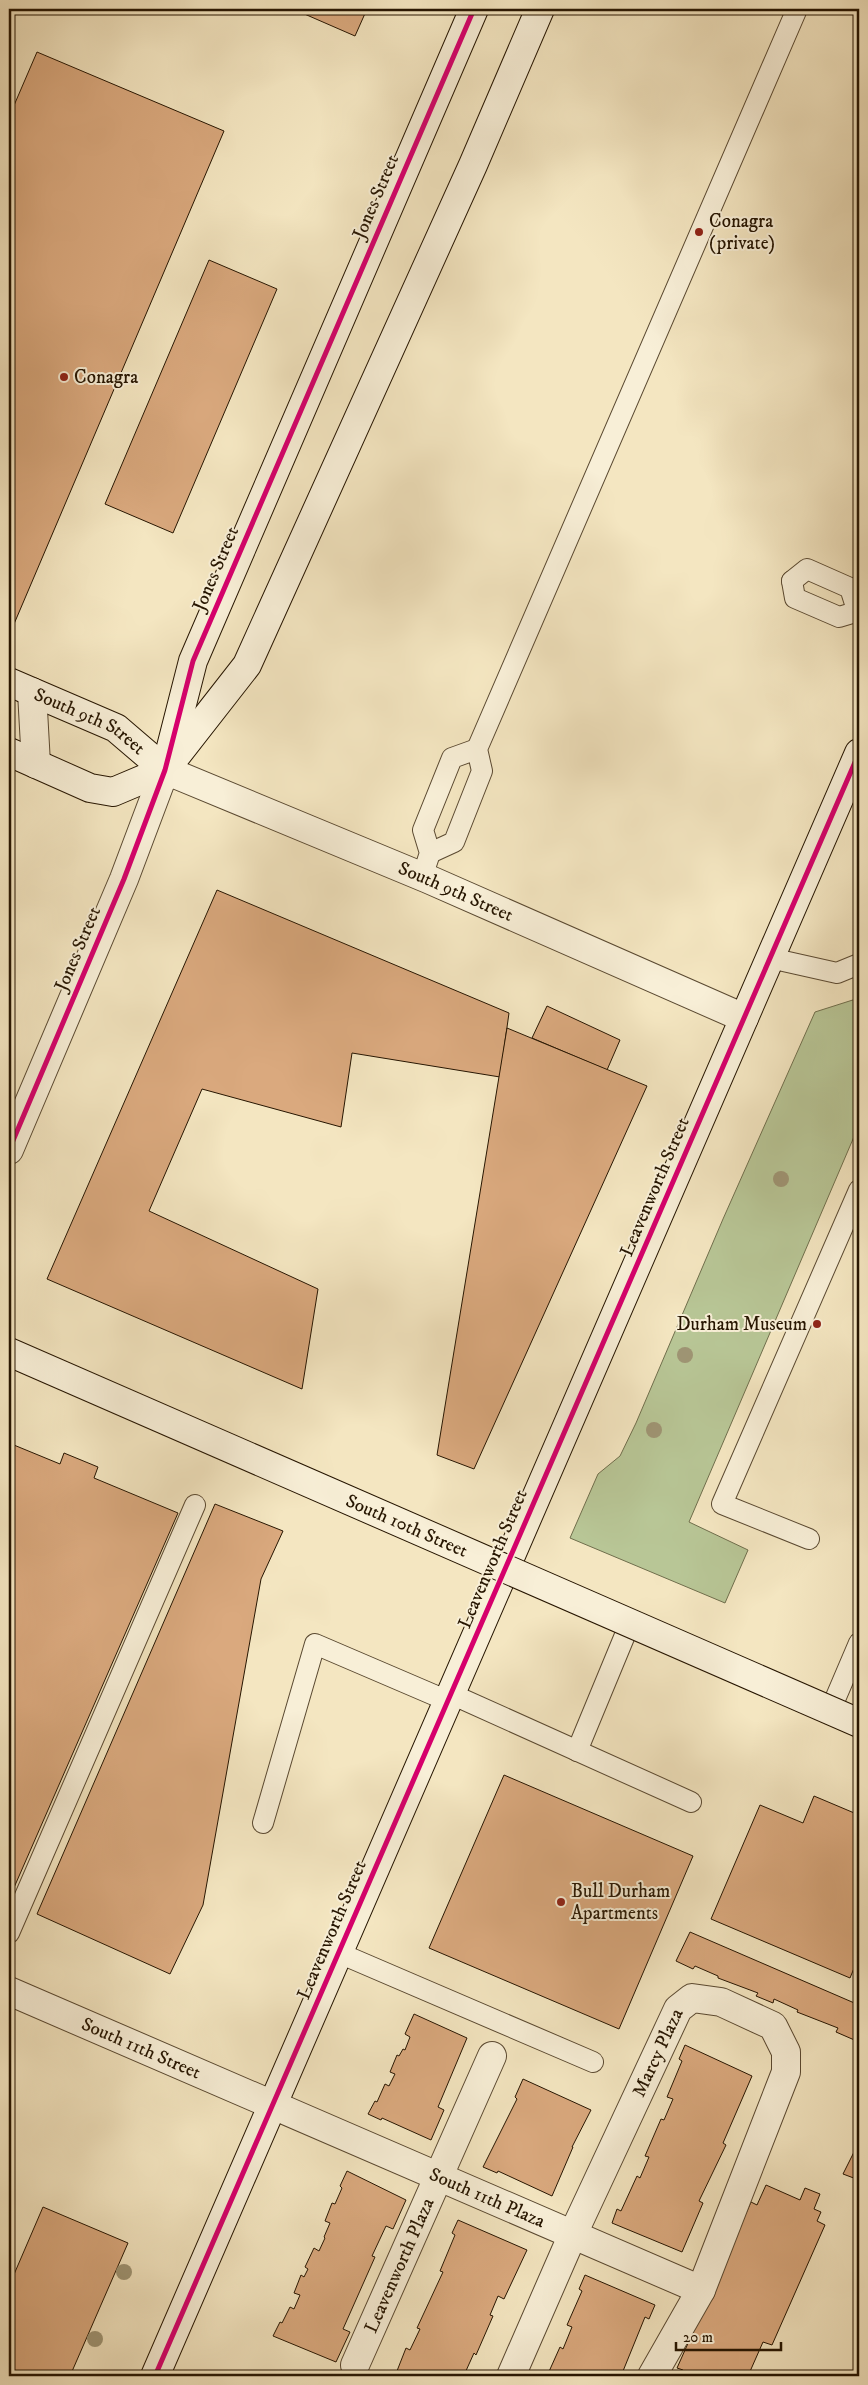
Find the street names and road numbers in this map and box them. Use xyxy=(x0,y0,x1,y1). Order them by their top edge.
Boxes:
street label: Jones Street xyxy=(347,151,404,245)
street label: Jones Street xyxy=(187,523,244,617)
street label: South 9th Street xyxy=(31,683,150,760)
street label: South 9th Street xyxy=(395,856,517,927)
street label: Jones Street xyxy=(49,903,106,997)
street label: Leavenworth Street xyxy=(615,1114,695,1260)
street label: Leavenworth Street xyxy=(453,1486,533,1632)
street label: South 10th Street xyxy=(342,1489,471,1562)
street label: Leavenworth Street xyxy=(292,1857,372,2003)
street label: Marcy Plaza xyxy=(627,2005,688,2101)
street label: South 11th Street xyxy=(78,2012,204,2084)
street label: South 11th Plaza xyxy=(426,2163,549,2233)
street label: Leavenworth Plaza xyxy=(359,2194,439,2336)

